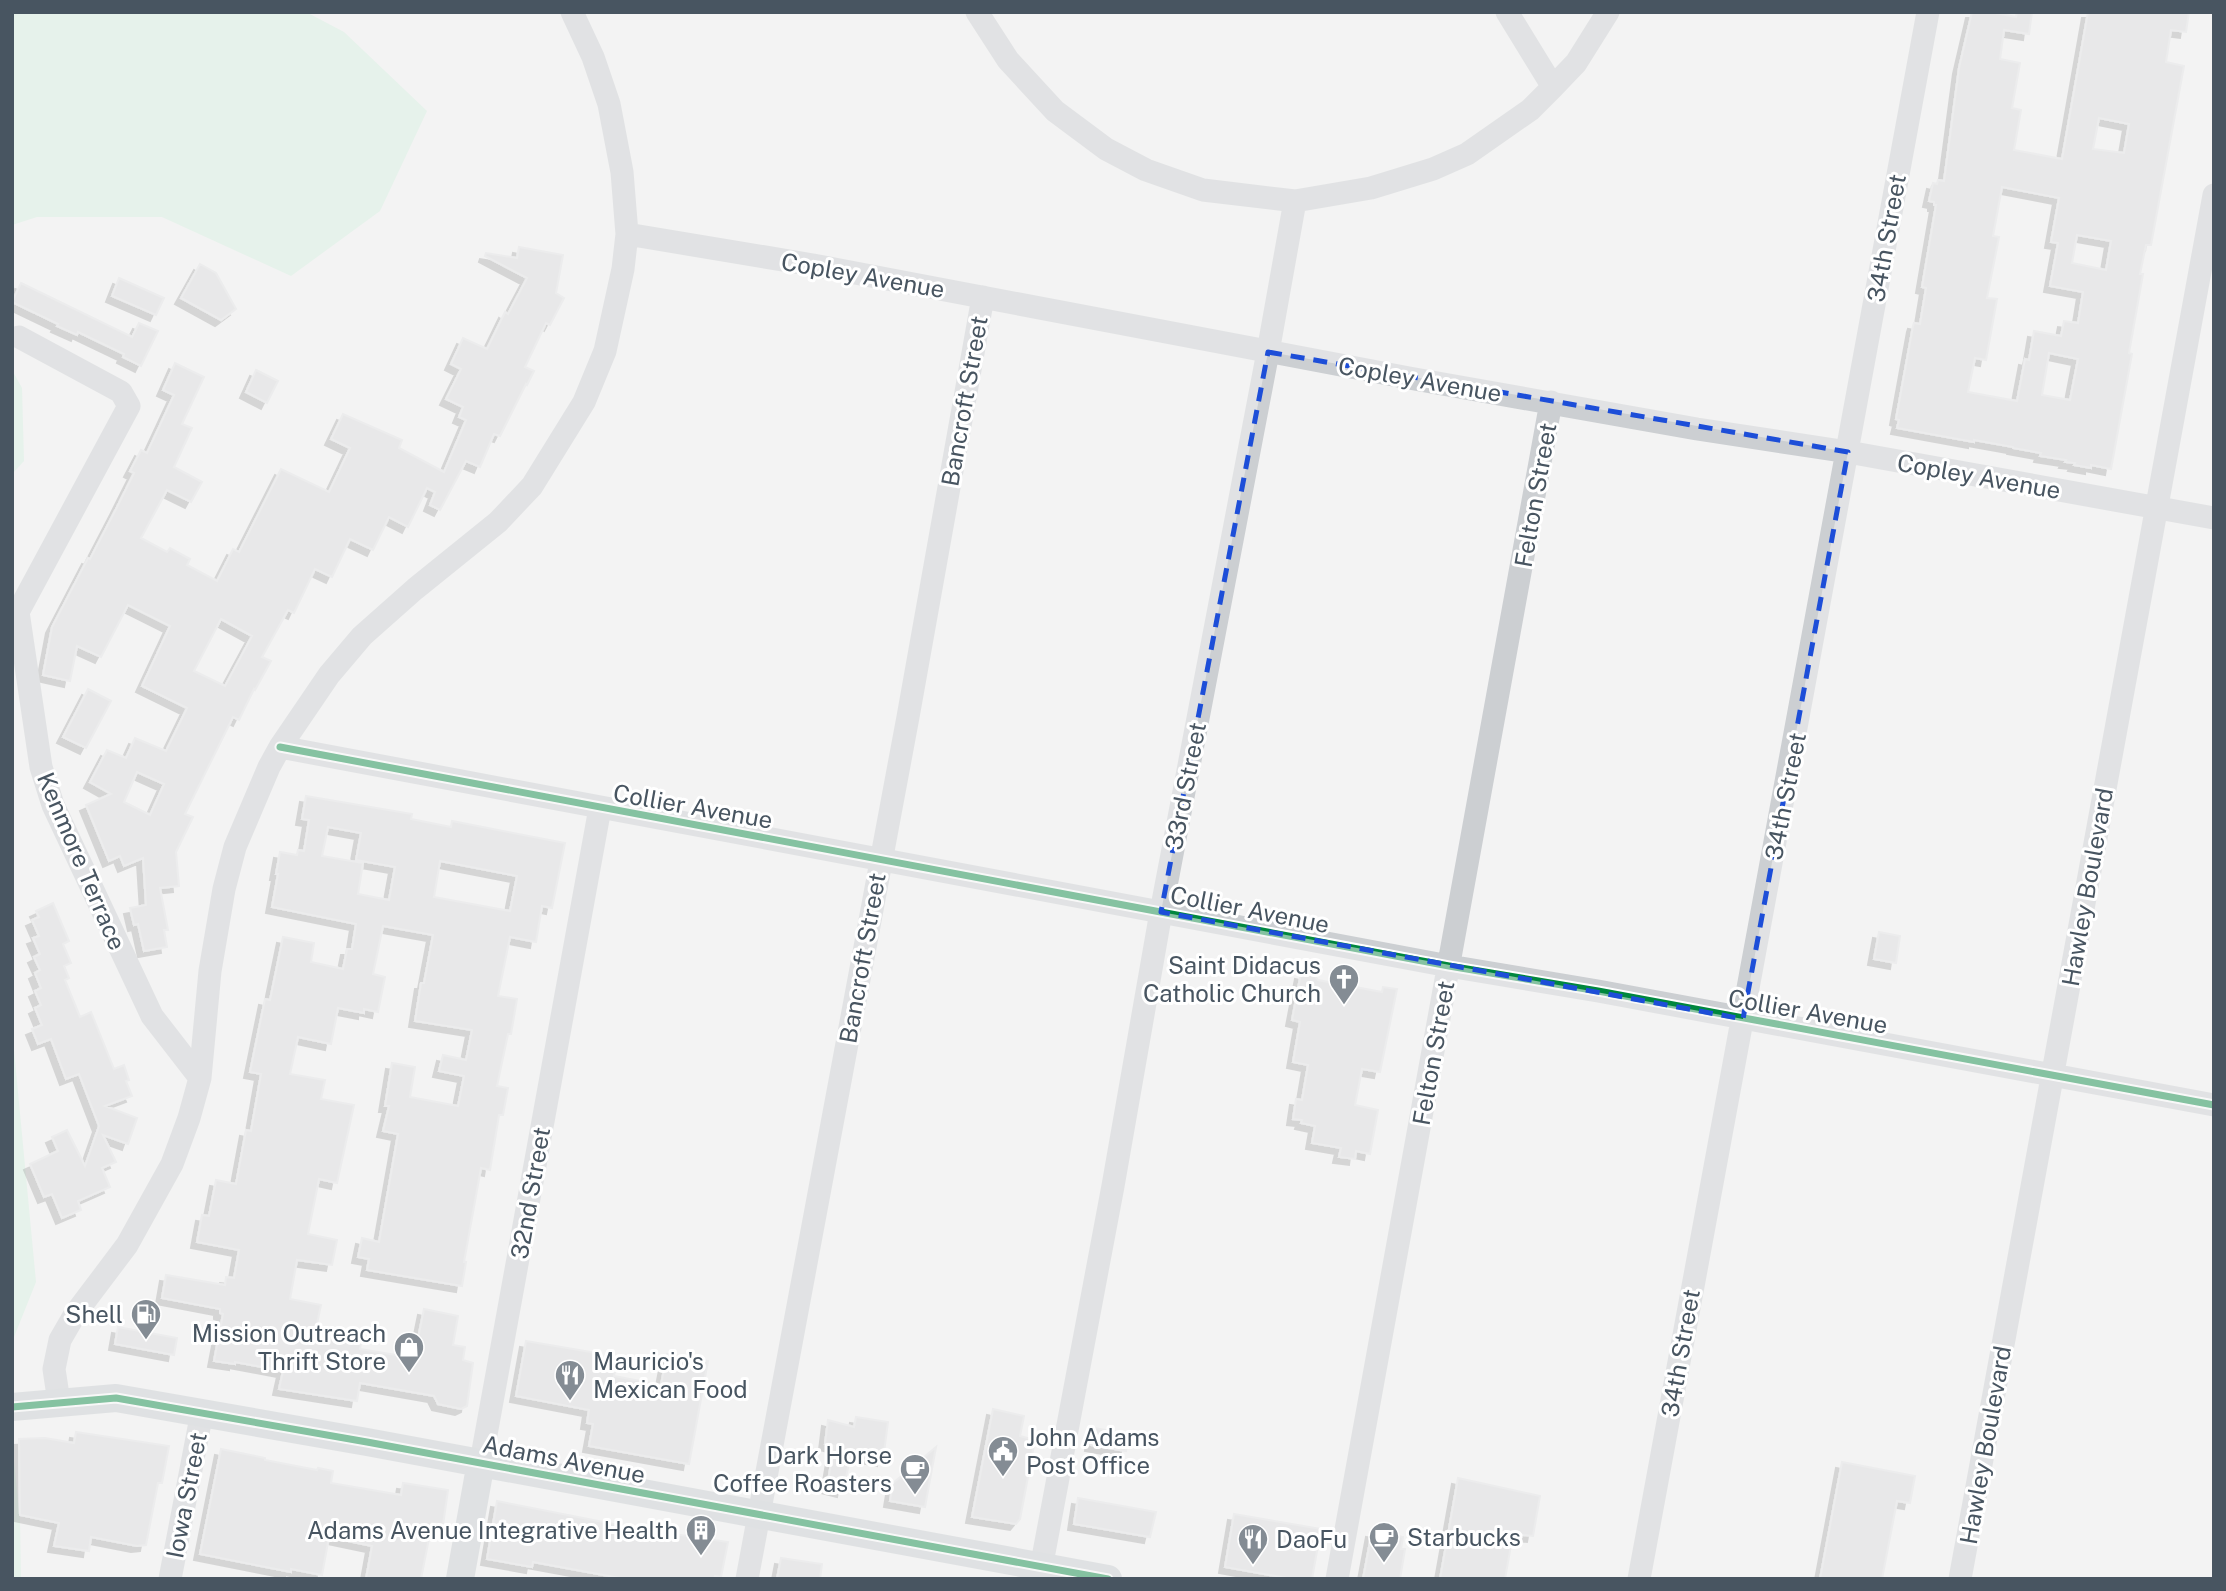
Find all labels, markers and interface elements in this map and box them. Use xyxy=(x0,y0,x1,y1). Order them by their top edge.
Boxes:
street label: 34th Street xyxy=(1861,172,1911,304)
street label: Copley Avenue xyxy=(779,247,947,303)
street label: Bancroft Street xyxy=(935,314,993,488)
street label: Copley Avenue xyxy=(1336,351,1504,407)
street label: Felton Street xyxy=(1509,421,1561,569)
street label: Copley Avenue xyxy=(1895,448,2063,504)
street label: 33rd Street xyxy=(1159,720,1211,852)
street label: 34th Street xyxy=(1759,730,1811,862)
street label: Kenmore Terrace xyxy=(32,768,132,954)
street label: Collier Avenue xyxy=(611,778,775,834)
street label: Hawley Boulevard xyxy=(2056,786,2118,988)
street label: Bancroft Street xyxy=(833,871,891,1045)
street label: Collier Avenue xyxy=(1168,880,1332,938)
place label: Saint Didacus Catholic Church xyxy=(1143,951,1321,1007)
church icon: Saint Didacus Catholic Church xyxy=(1327,962,1361,1006)
street label: Felton Street xyxy=(1407,979,1459,1127)
street label: Collier Avenue xyxy=(1726,983,1890,1039)
street label: 32nd Street xyxy=(505,1125,555,1261)
street label: 34th Street xyxy=(1655,1287,1705,1419)
fuel station icon: Shell xyxy=(129,1297,163,1341)
place label: Shell xyxy=(65,1300,123,1328)
place label: Mission Outreach Thrift Store xyxy=(192,1319,386,1375)
shop icon: Mission Outreach Thrift Store xyxy=(392,1330,426,1374)
street label: Hawley Boulevard xyxy=(1954,1344,2016,1546)
place label: Mauricio's Mexican Food xyxy=(593,1347,748,1403)
restaurant icon: Mauricio's Mexican Food xyxy=(553,1358,587,1402)
place label: John Adams Post Office xyxy=(1026,1423,1160,1479)
street label: Adams Avenue xyxy=(480,1429,648,1489)
street label: Iowa Street xyxy=(160,1430,212,1560)
public building icon: John Adams Post Office xyxy=(986,1434,1020,1478)
place label: Dark Horse Coffee Roasters xyxy=(713,1441,892,1497)
cafe icon: Dark Horse Coffee Roasters xyxy=(898,1452,932,1496)
building icon: Adams Avenue Integrative Health xyxy=(684,1513,718,1557)
place label: Adams Avenue Integrative Health xyxy=(307,1516,678,1544)
cafe icon: Starbucks xyxy=(1367,1520,1401,1564)
restaurant icon: DaoFu xyxy=(1236,1522,1270,1566)
place label: Starbucks xyxy=(1407,1523,1521,1551)
place label: DaoFu xyxy=(1276,1525,1347,1553)

